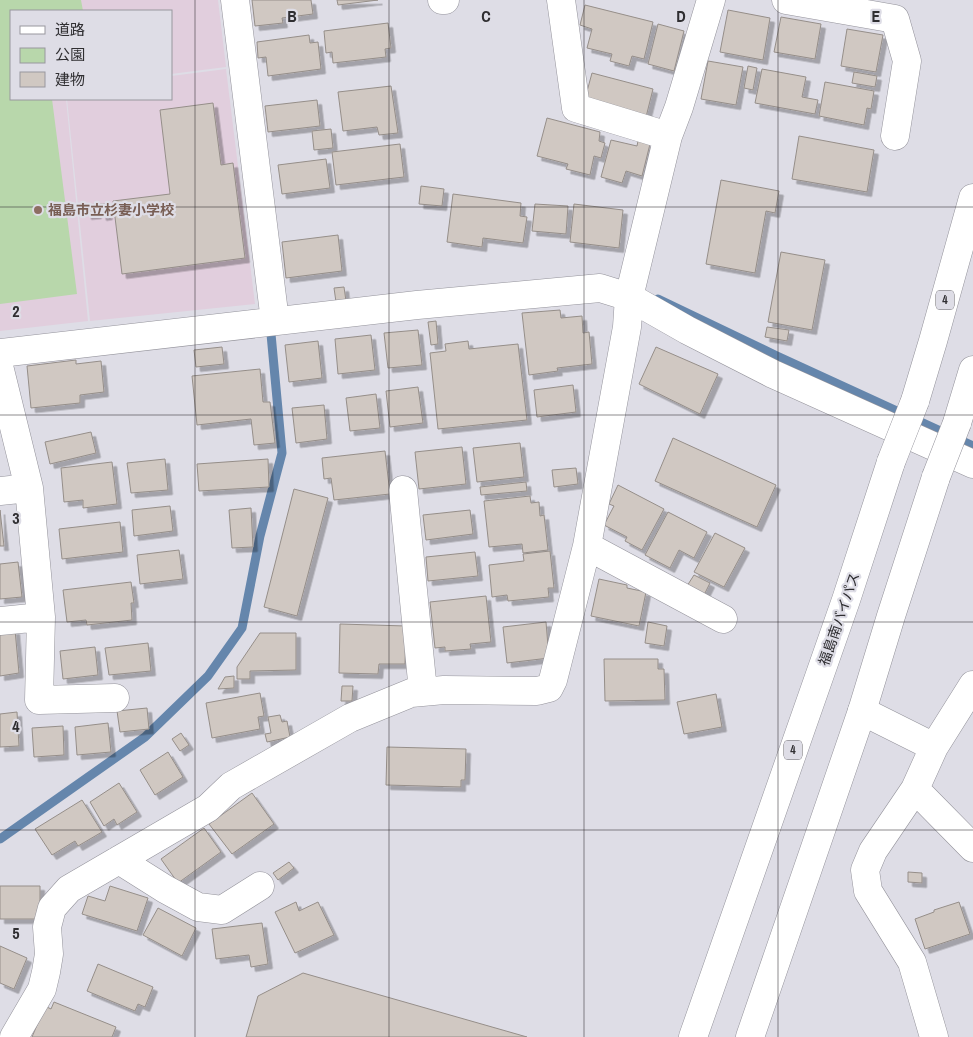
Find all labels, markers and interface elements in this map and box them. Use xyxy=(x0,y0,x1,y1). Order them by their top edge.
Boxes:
text: B xyxy=(287,5,297,27)
text: C xyxy=(481,5,491,27)
text: D xyxy=(676,5,686,27)
text: E xyxy=(872,5,881,27)
legend xyxy=(10,10,172,100)
text: 道路 xyxy=(55,19,85,40)
text: 公園 xyxy=(55,44,85,65)
text: 建物 xyxy=(55,69,85,90)
place label: 福島市立杉妻小学校 xyxy=(48,201,174,219)
marker: 福島市立杉妻小学校 xyxy=(32,204,44,216)
road number: 4 xyxy=(936,290,954,310)
text: 2 xyxy=(12,300,20,322)
text: 3 xyxy=(12,507,20,529)
street label: 福島南バイパス xyxy=(815,570,863,668)
text: 4 xyxy=(12,715,20,737)
road number: 4 xyxy=(784,740,802,760)
text: 5 xyxy=(12,922,20,944)

